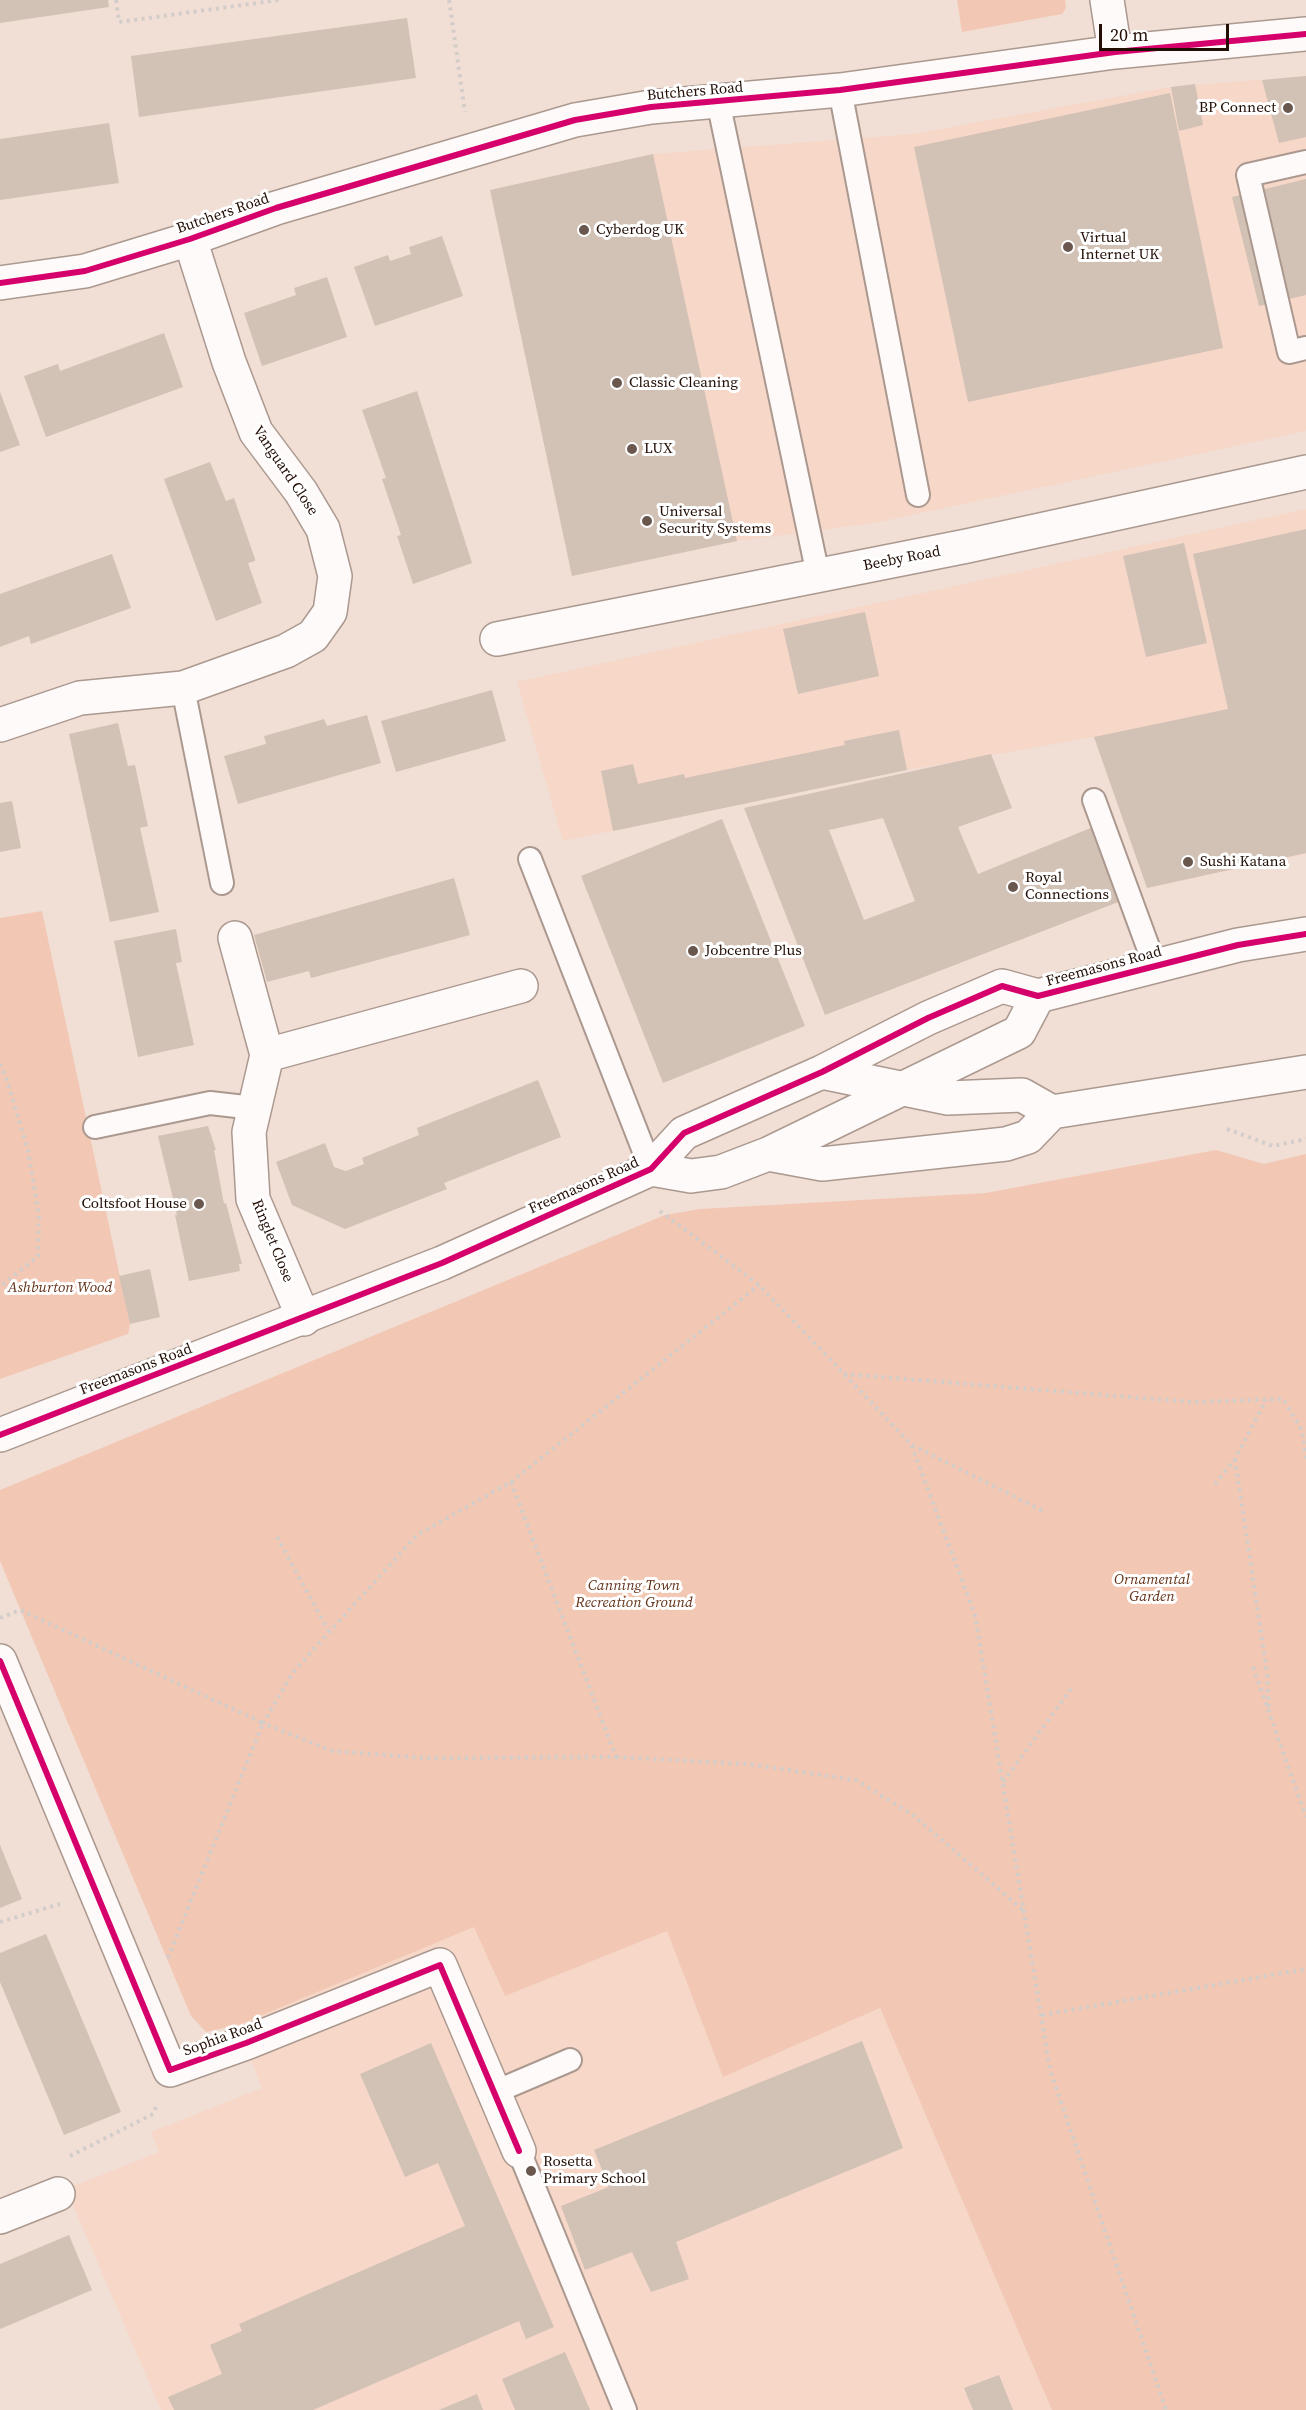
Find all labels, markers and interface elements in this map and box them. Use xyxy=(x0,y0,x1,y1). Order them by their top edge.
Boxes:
scale bar xyxy=(1102,12,1232,50)
text: 20 m xyxy=(1110,22,1148,47)
street label: Butchers Road xyxy=(646,79,744,105)
place label: BP Connect xyxy=(1199,99,1276,117)
marker: BP Connect xyxy=(1281,101,1295,115)
street label: Butchers Road xyxy=(174,190,272,238)
place label: Cyberdog UK xyxy=(596,221,684,239)
marker: Cyberdog UK xyxy=(577,223,591,237)
place label: Virtual Internet UK xyxy=(1080,229,1159,264)
marker: Virtual Internet UK xyxy=(1061,240,1075,254)
place label: Classic Cleaning xyxy=(629,374,738,392)
marker: Classic Cleaning xyxy=(610,376,624,390)
street label: Vanguard Close xyxy=(248,423,322,519)
place label: LUX xyxy=(644,440,673,458)
marker: LUX xyxy=(625,442,639,456)
place label: Universal Security Systems xyxy=(659,503,771,538)
marker: Universal Security Systems xyxy=(640,514,654,528)
street label: Beeby Road xyxy=(862,543,942,575)
place label: Sushi Katana xyxy=(1200,853,1286,871)
marker: Sushi Katana xyxy=(1181,855,1195,869)
place label: Royal Connections xyxy=(1025,869,1109,904)
marker: Royal Connections xyxy=(1006,880,1020,894)
place label: Jobcentre Plus xyxy=(705,942,802,960)
street label: Freemasons Road xyxy=(1044,943,1164,991)
marker: Jobcentre Plus xyxy=(686,944,700,958)
street label: Freemasons Road xyxy=(526,1154,642,1218)
place label: Coltsfoot House xyxy=(81,1195,187,1213)
marker: Coltsfoot House xyxy=(192,1197,206,1211)
street label: Ringlet Close xyxy=(247,1197,297,1285)
park label: Ashburton Wood xyxy=(8,1279,112,1297)
street label: Freemasons Road xyxy=(77,1340,195,1400)
park label: Ornamental Garden xyxy=(1114,1571,1190,1606)
park label: Canning Town Recreation Ground xyxy=(575,1577,693,1612)
street label: Sophia Road xyxy=(181,2015,265,2061)
place label: Rosetta Primary School xyxy=(543,2153,646,2188)
marker: Rosetta Primary School xyxy=(524,2164,538,2178)

